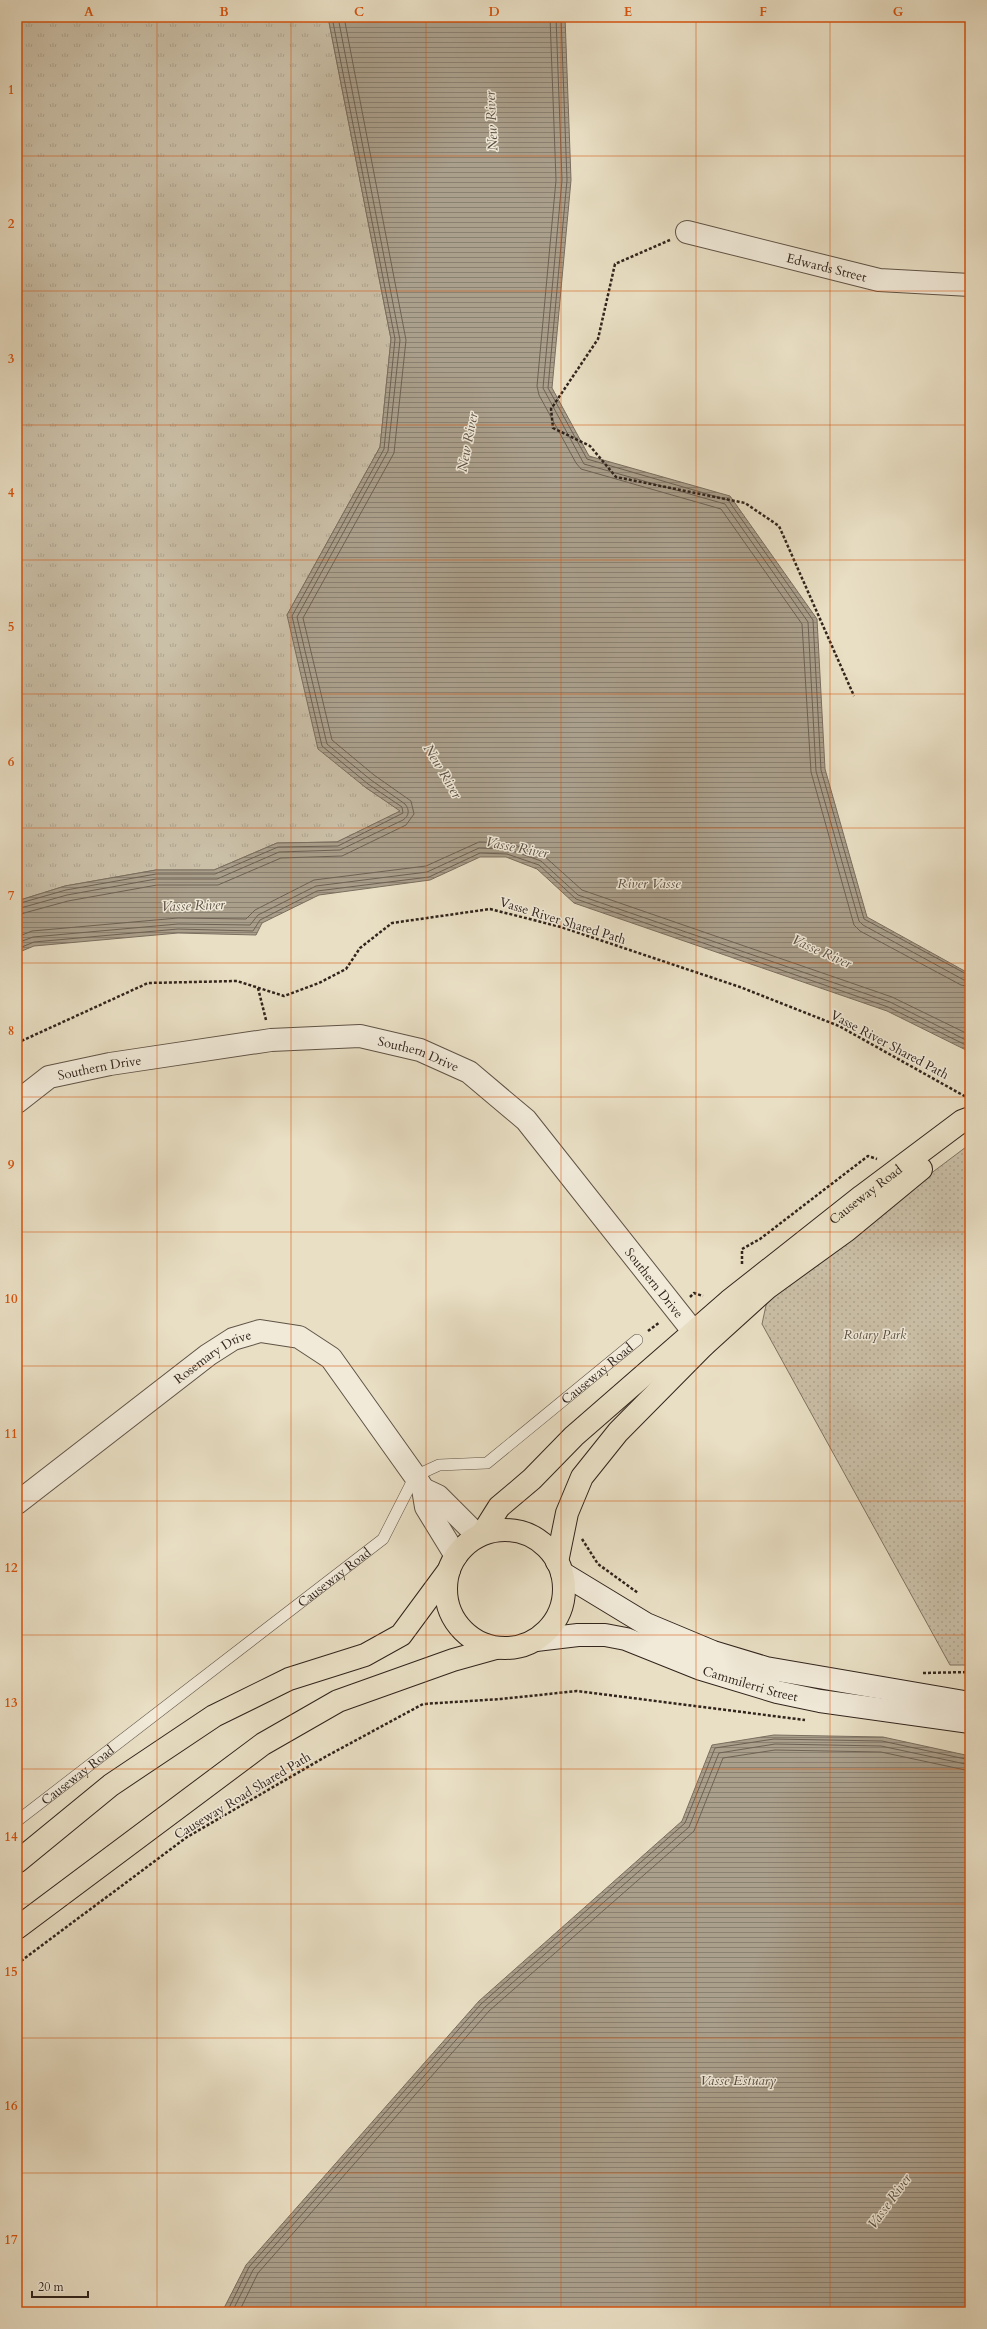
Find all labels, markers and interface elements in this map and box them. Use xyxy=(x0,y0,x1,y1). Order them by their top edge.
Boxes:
text: A xyxy=(84,3,94,21)
text: B xyxy=(219,3,229,21)
text: C xyxy=(354,3,364,21)
text: D xyxy=(488,3,500,21)
text: E xyxy=(624,3,632,21)
text: F xyxy=(759,3,767,21)
text: G xyxy=(893,3,904,21)
text: 1 xyxy=(8,81,14,99)
water label: New River xyxy=(480,90,503,152)
text: 2 xyxy=(8,215,15,233)
street label: Edwards Street xyxy=(785,249,868,287)
text: 3 xyxy=(8,350,15,368)
water label: New River xyxy=(452,410,483,473)
text: 4 xyxy=(8,484,15,502)
text: 5 xyxy=(8,618,14,636)
water label: New River xyxy=(419,741,466,802)
text: 6 xyxy=(8,753,15,771)
water label: Vasse River xyxy=(484,832,550,863)
water label: River Vasse xyxy=(617,874,681,893)
text: 7 xyxy=(8,887,15,905)
street label: Vasse River Shared Path xyxy=(497,893,628,949)
water label: Vasse River xyxy=(161,895,225,916)
water label: Vasse River xyxy=(789,930,855,973)
street label: Vasse River Shared Path xyxy=(827,1006,952,1084)
text: 8 xyxy=(8,1022,14,1040)
street label: Southern Drive xyxy=(376,1032,462,1076)
street label: Southern Drive xyxy=(56,1051,143,1085)
text: 9 xyxy=(8,1156,15,1174)
street label: Causeway Road xyxy=(825,1161,906,1229)
street label: Southern Drive xyxy=(620,1244,687,1322)
text: 10 xyxy=(4,1290,18,1308)
street label: Rosemary Drive xyxy=(170,1326,254,1388)
park label: Rotary Park xyxy=(844,1326,907,1344)
street label: Causeway Road xyxy=(558,1339,637,1409)
text: 11 xyxy=(4,1425,18,1443)
street label: Causeway Road xyxy=(294,1544,375,1612)
text: 12 xyxy=(4,1559,18,1577)
street label: Cammilerri Street xyxy=(700,1662,800,1706)
text: 13 xyxy=(4,1694,18,1712)
street label: Causeway Road xyxy=(37,1741,118,1809)
street label: Causeway Road Shared Path xyxy=(171,1748,314,1844)
text: 14 xyxy=(4,1828,18,1846)
text: 15 xyxy=(4,1963,18,1981)
water label: Vasse Estuary xyxy=(700,2071,776,2090)
text: 16 xyxy=(4,2097,18,2115)
water label: Vasse River xyxy=(863,2170,916,2233)
text: 17 xyxy=(4,2231,18,2249)
scale bar xyxy=(32,2273,88,2299)
text: 20 m xyxy=(38,2279,65,2295)

